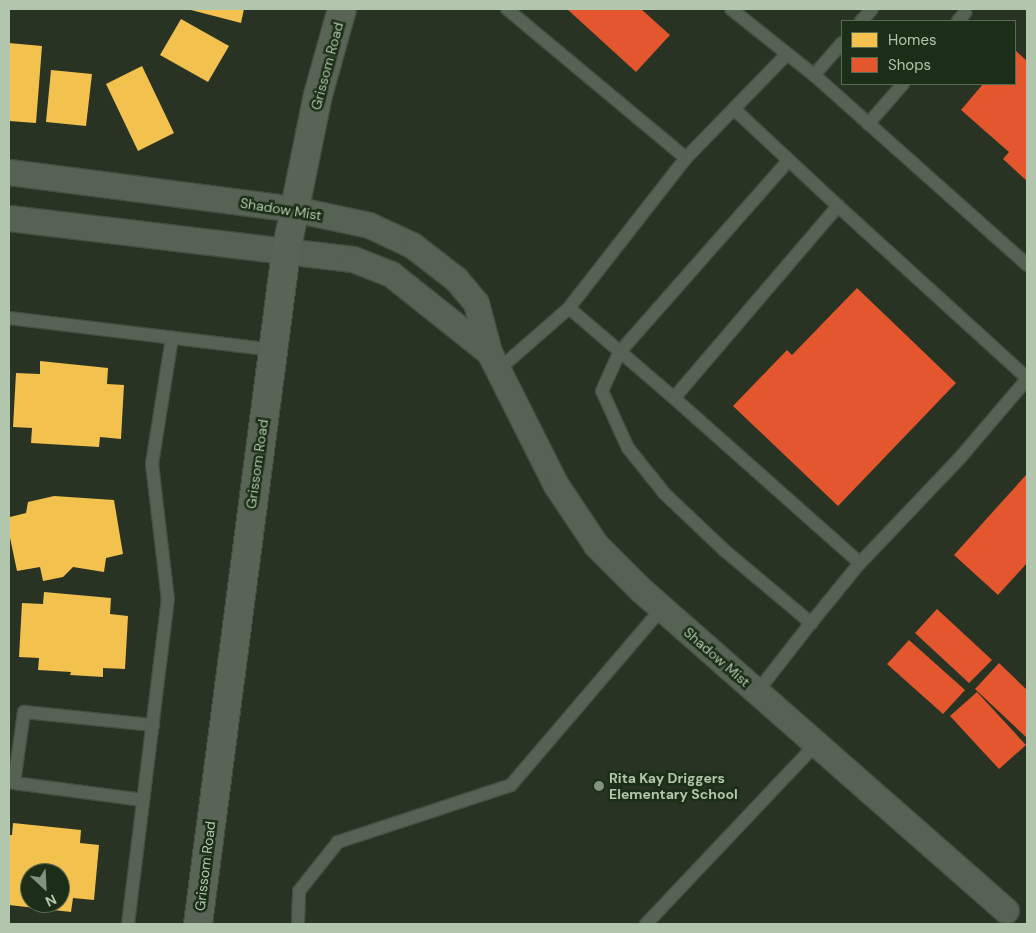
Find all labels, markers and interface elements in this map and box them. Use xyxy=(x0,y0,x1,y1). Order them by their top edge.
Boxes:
street label: Grissom Road xyxy=(307,20,347,112)
legend xyxy=(841,20,1016,85)
text: Homes xyxy=(888,30,937,50)
text: Shops xyxy=(888,55,931,75)
street label: Shadow Mist xyxy=(239,194,323,224)
street label: Grissom Road xyxy=(242,418,272,510)
street label: Shadow Mist xyxy=(680,624,754,690)
place label: Rita Kay Driggers Elementary School xyxy=(609,770,738,802)
marker: Rita Kay Driggers Elementary School xyxy=(593,780,605,792)
street label: Grissom Road xyxy=(191,820,219,912)
north arrow xyxy=(20,863,70,913)
text: N xyxy=(42,890,59,911)

